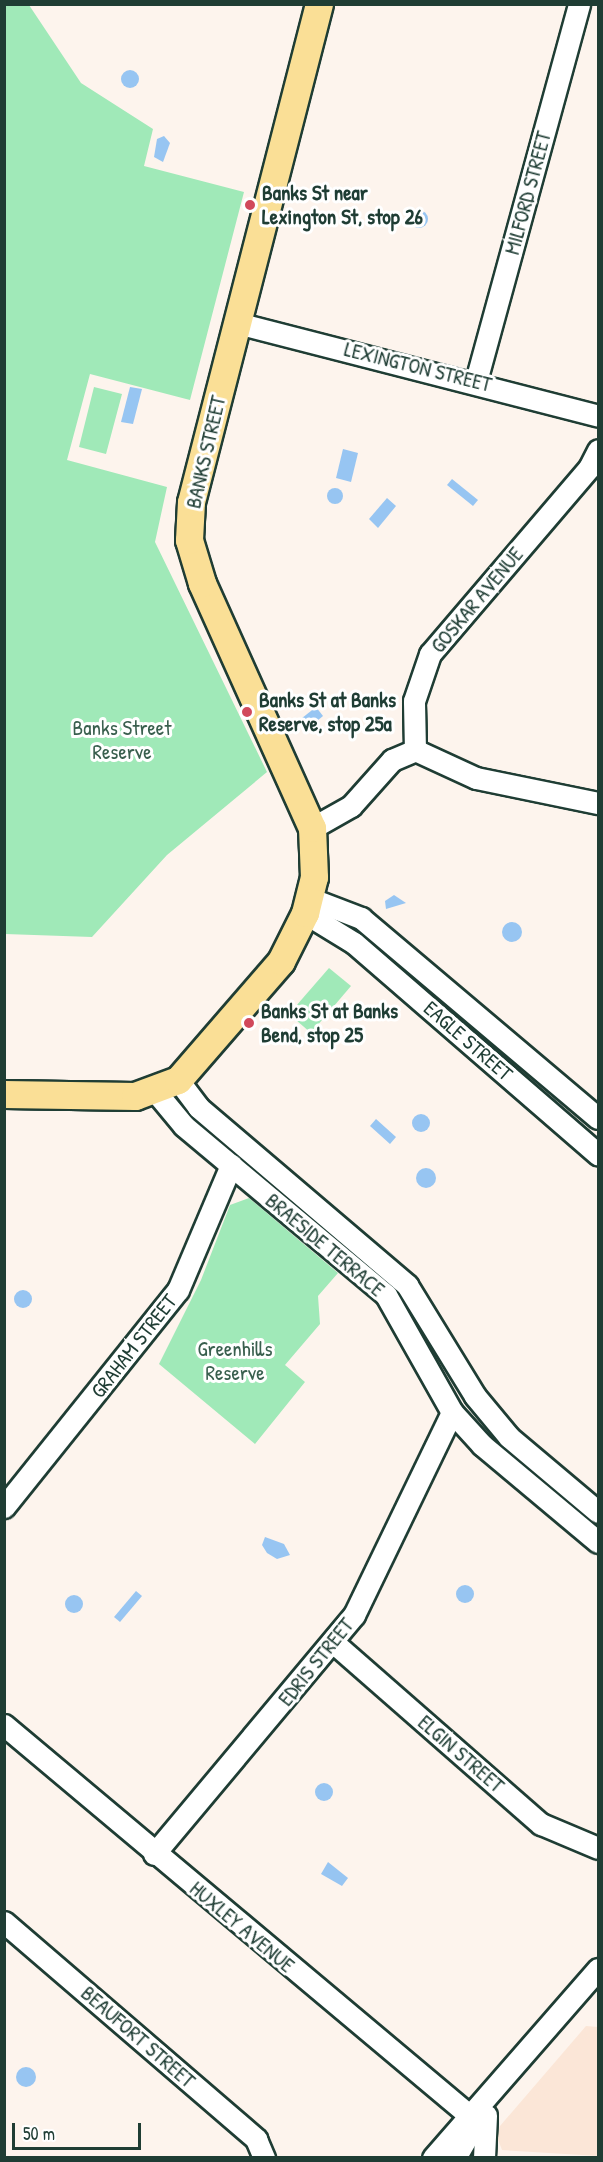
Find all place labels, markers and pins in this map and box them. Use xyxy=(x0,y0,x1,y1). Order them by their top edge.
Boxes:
place label: Banks St near Lexington St, stop 26 xyxy=(262,180,423,230)
marker: Banks St near Lexington St, stop 26 xyxy=(243,198,257,212)
place label: Banks St at Banks Reserve, stop 25a xyxy=(259,687,396,737)
marker: Banks St at Banks Reserve, stop 25a xyxy=(240,705,254,719)
place label: Banks St at Banks Bend, stop 25 xyxy=(261,998,398,1048)
marker: Banks St at Banks Bend, stop 25 xyxy=(242,1016,256,1030)

